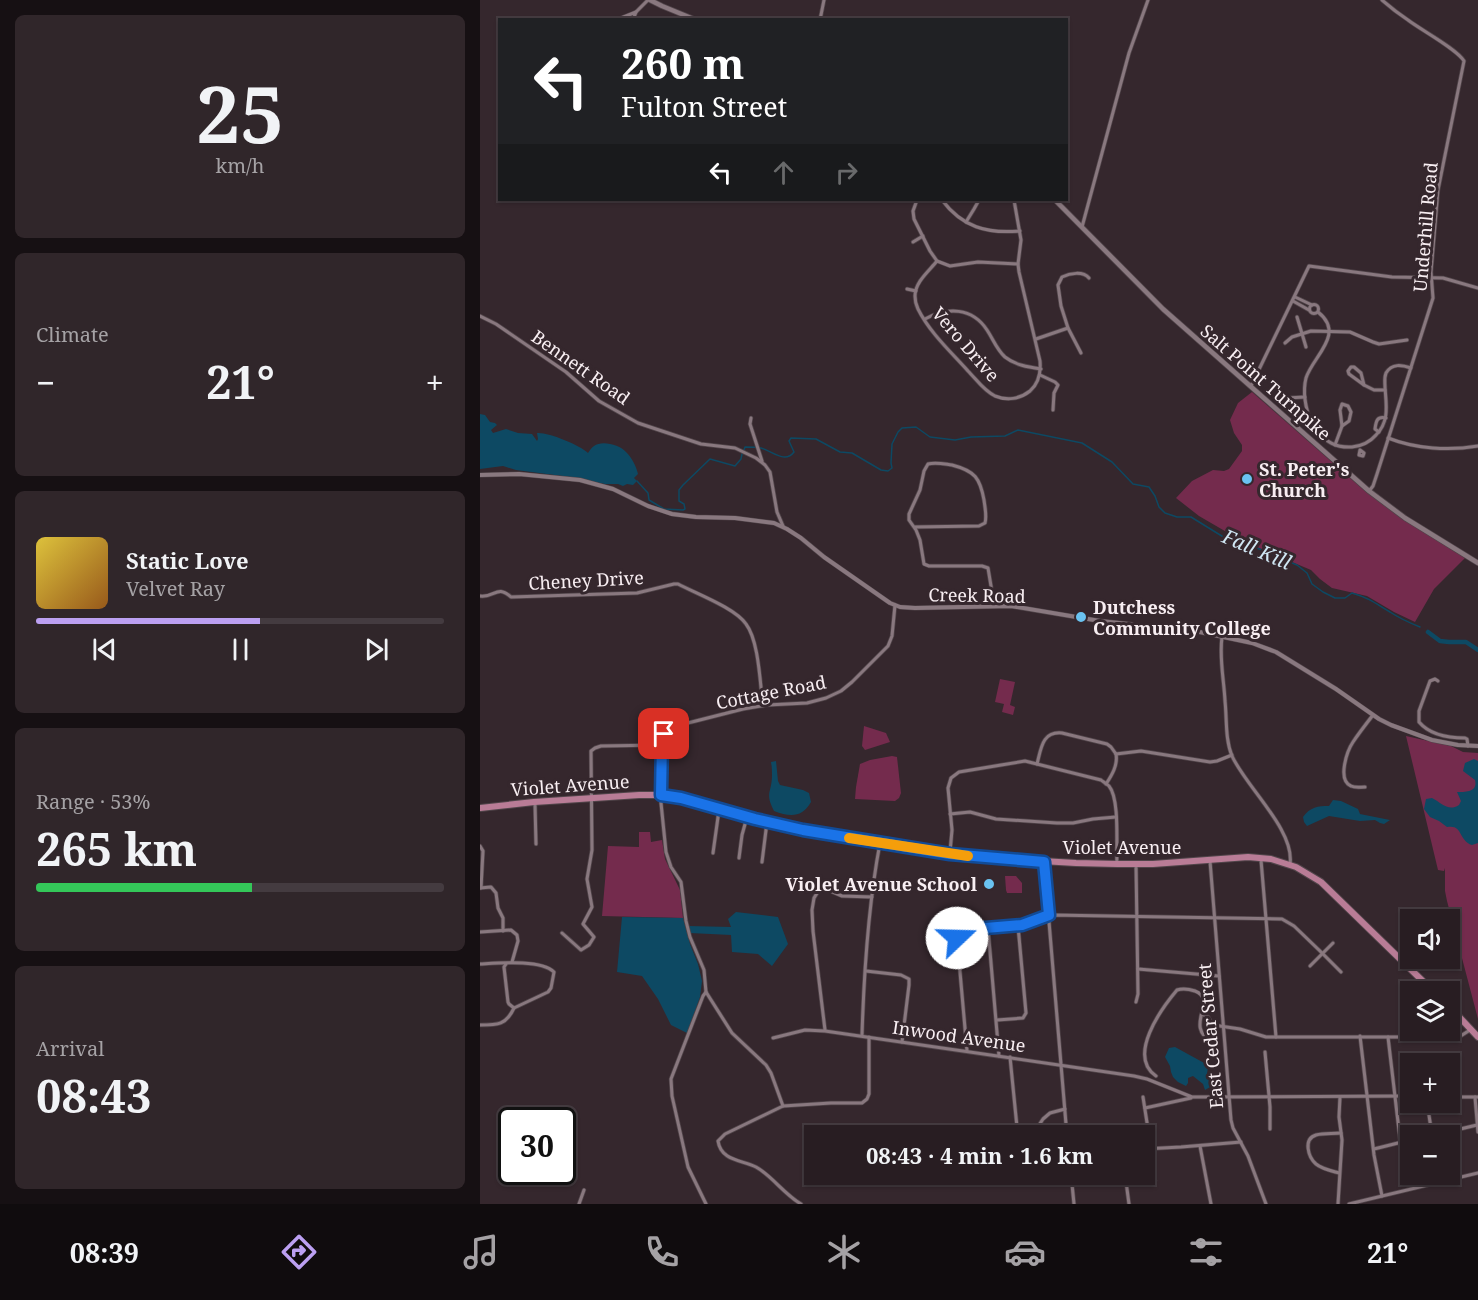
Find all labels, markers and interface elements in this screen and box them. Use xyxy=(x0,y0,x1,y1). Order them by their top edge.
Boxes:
text: 260 m xyxy=(621,34,745,91)
icon: left xyxy=(522,42,600,120)
text: 25 xyxy=(196,60,284,166)
text: Fulton Street xyxy=(621,88,787,125)
text: km/h xyxy=(215,152,265,179)
icon: left xyxy=(704,156,737,189)
icon: ahead xyxy=(767,156,800,189)
icon: right xyxy=(830,156,863,189)
street label: Underhill Road xyxy=(1407,161,1443,293)
street label: Vero Drive xyxy=(927,302,1005,386)
street label: Salt Point Turnpike xyxy=(1196,319,1336,445)
text: Climate xyxy=(36,321,109,348)
street label: Bennett Road xyxy=(527,324,635,410)
text: 21° xyxy=(206,351,275,412)
text: − xyxy=(36,360,55,405)
text: + xyxy=(426,360,444,405)
place label: St. Peter's Church xyxy=(1259,457,1350,502)
marker: St. Peter's Church xyxy=(1240,472,1254,486)
water label: Fall Kill xyxy=(1218,522,1295,576)
text: Static Love xyxy=(126,545,249,575)
street label: Cheney Drive xyxy=(528,565,644,595)
text: Velvet Ray xyxy=(126,575,225,602)
street label: Creek Road xyxy=(928,582,1026,608)
place label: Dutchess Community College xyxy=(1093,595,1271,640)
marker: Dutchess Community College xyxy=(1074,610,1088,624)
icon: previous xyxy=(88,633,121,666)
icon: pause xyxy=(224,633,257,666)
icon: next xyxy=(360,633,393,666)
street label: Cottage Road xyxy=(714,670,828,714)
pin xyxy=(638,708,689,759)
icon: arrive xyxy=(647,717,680,750)
street label: Violet Avenue xyxy=(510,769,630,801)
text: Range · 53% xyxy=(36,788,150,815)
text: 265 km xyxy=(36,818,197,879)
street label: Violet Avenue xyxy=(1063,835,1181,859)
place label: Violet Avenue School xyxy=(785,872,978,896)
marker: Violet Avenue School xyxy=(982,877,996,891)
position arrow xyxy=(925,906,989,970)
map controls xyxy=(1400,909,1460,1185)
button: sound xyxy=(1400,909,1460,969)
street label: East Cedar Street xyxy=(1192,962,1228,1110)
button: layers xyxy=(1400,981,1460,1041)
street label: Inwood Avenue xyxy=(891,1015,1027,1057)
text: Arrival xyxy=(36,1035,104,1062)
button: + xyxy=(1400,1053,1460,1113)
text: 08:43 xyxy=(36,1065,151,1126)
speed limit sign: 30 xyxy=(498,1107,576,1185)
button: − xyxy=(1400,1125,1460,1185)
text: 08:43 · 4 min · 1.6 km xyxy=(866,1140,1093,1170)
icon: directions xyxy=(278,1231,320,1273)
icon: music xyxy=(460,1231,502,1273)
icon: phone xyxy=(641,1231,683,1273)
icon: climate xyxy=(823,1231,865,1273)
icon: car xyxy=(1004,1231,1046,1273)
icon: filters xyxy=(1185,1231,1227,1273)
text: 08:39 xyxy=(70,1234,139,1271)
text: 21° xyxy=(1367,1234,1408,1271)

